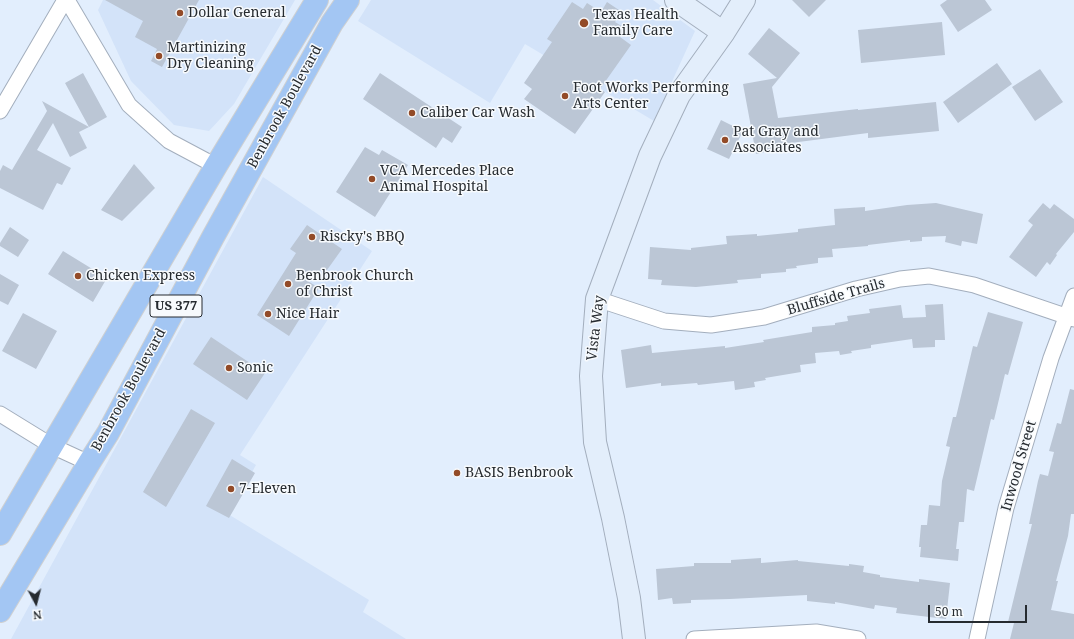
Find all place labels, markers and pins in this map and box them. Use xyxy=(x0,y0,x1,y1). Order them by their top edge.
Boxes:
place label: Dollar General xyxy=(188,5,286,21)
place label: Texas Health Family Care xyxy=(593,7,679,40)
marker: Dollar General xyxy=(175,8,185,18)
marker: Texas Health Family Care xyxy=(578,17,590,29)
place label: Martinizing Dry Cleaning xyxy=(167,40,254,72)
marker: Martinizing Dry Cleaning xyxy=(154,51,164,61)
place label: Foot Works Performing Arts Center xyxy=(573,80,729,112)
marker: Foot Works Performing Arts Center xyxy=(560,91,570,101)
place label: Caliber Car Wash xyxy=(420,105,535,121)
marker: Caliber Car Wash xyxy=(407,108,417,118)
place label: Pat Gray and Associates xyxy=(733,124,819,156)
marker: Pat Gray and Associates xyxy=(720,135,730,145)
place label: VCA Mercedes Place Animal Hospital xyxy=(380,163,514,196)
marker: VCA Mercedes Place Animal Hospital xyxy=(367,174,377,184)
place label: Riscky's BBQ xyxy=(320,229,405,245)
marker: Riscky's BBQ xyxy=(307,232,317,242)
place label: Chicken Express xyxy=(86,268,195,284)
place label: Benbrook Church of Christ xyxy=(296,268,414,300)
marker: Chicken Express xyxy=(73,271,83,281)
marker: Benbrook Church of Christ xyxy=(283,279,293,289)
place label: Nice Hair xyxy=(276,306,339,322)
marker: Nice Hair xyxy=(263,309,273,319)
place label: Sonic xyxy=(237,360,273,376)
marker: Sonic xyxy=(224,363,234,373)
place label: BASIS Benbrook xyxy=(465,465,573,481)
marker: BASIS Benbrook xyxy=(452,468,462,478)
place label: 7-Eleven xyxy=(239,481,296,497)
marker: 7-Eleven xyxy=(226,484,236,494)

